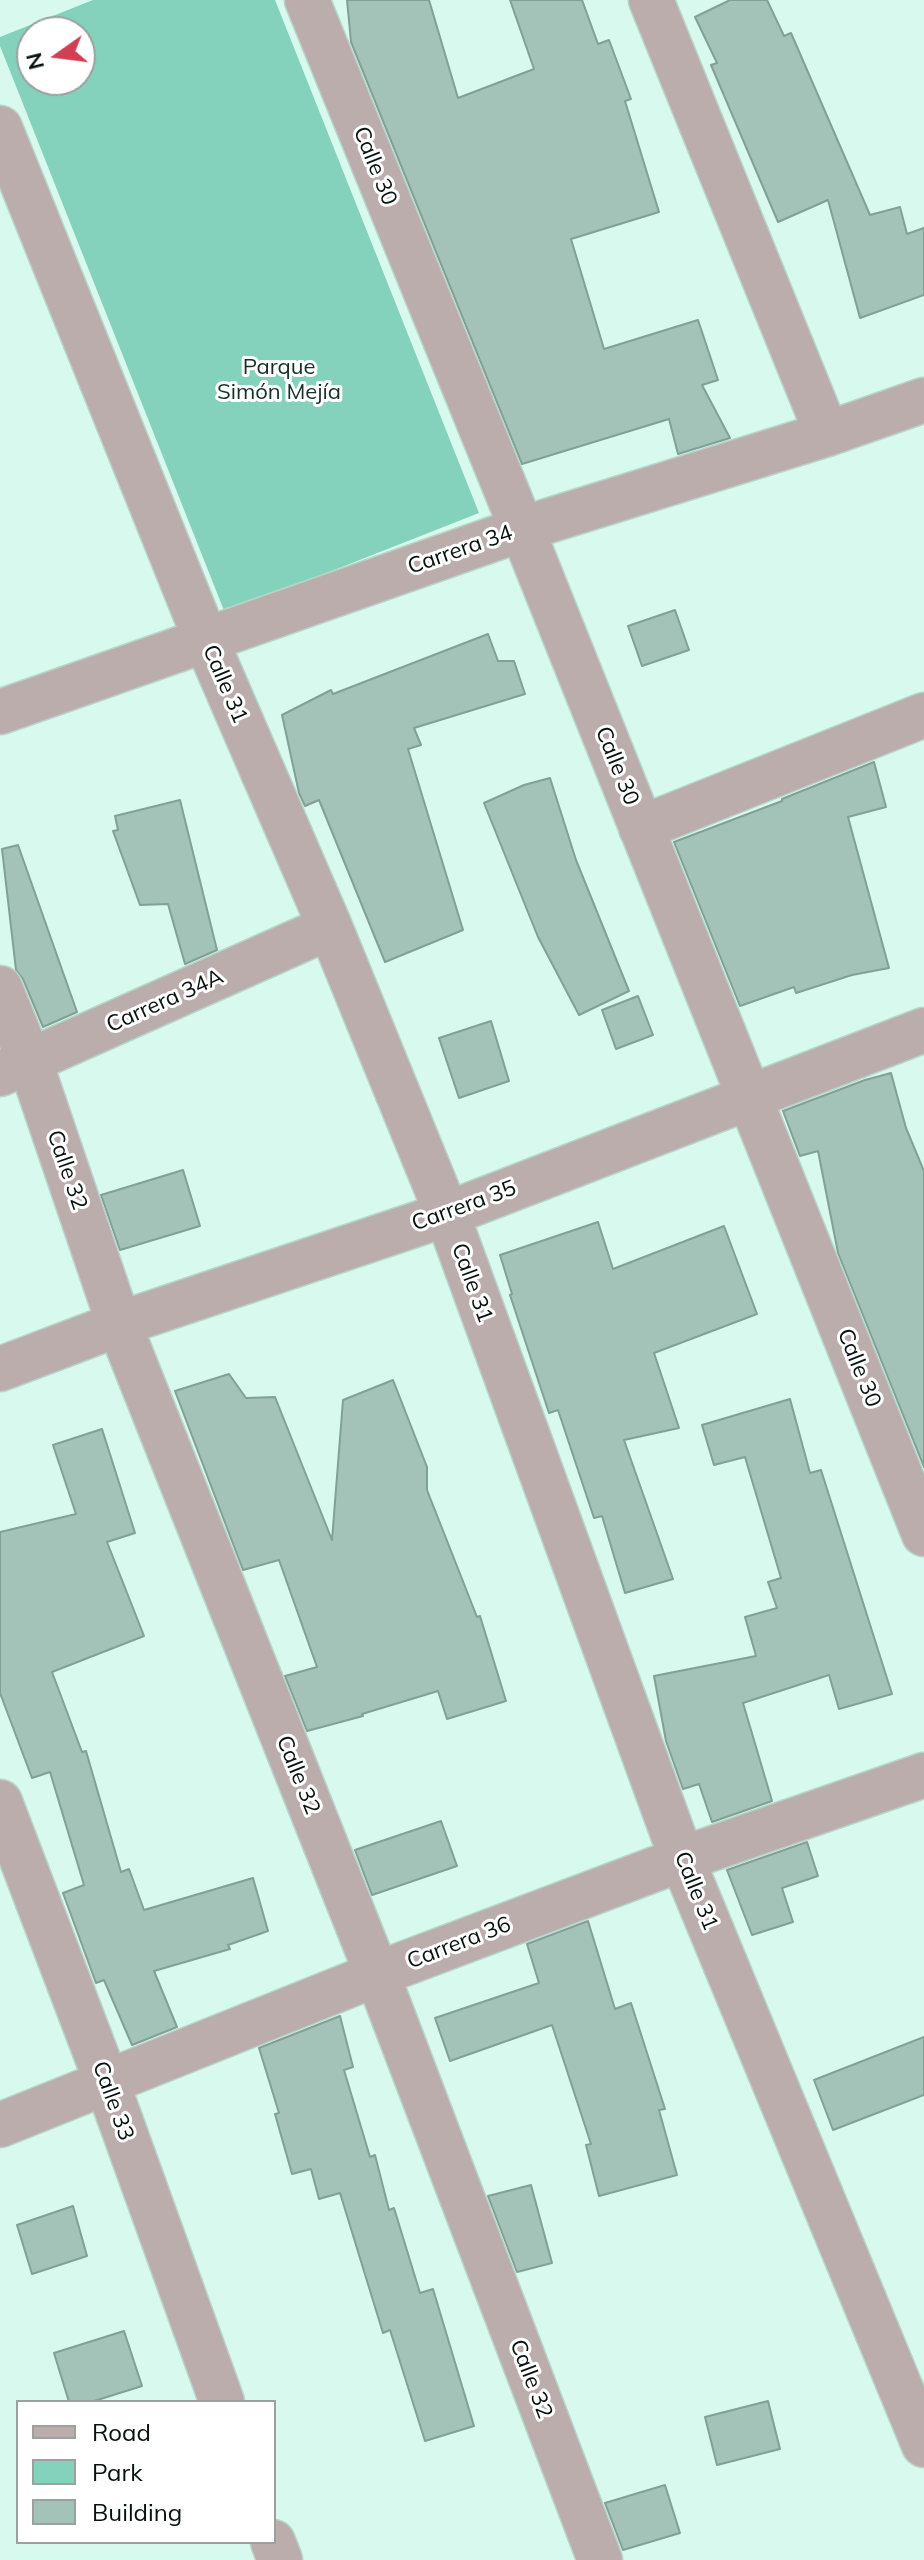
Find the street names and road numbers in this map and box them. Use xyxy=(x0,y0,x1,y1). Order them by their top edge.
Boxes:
street label: Calle 30 xyxy=(347,123,403,209)
street label: Carrera 34 xyxy=(404,520,516,580)
street label: Calle 31 xyxy=(197,641,253,727)
street label: Calle 30 xyxy=(589,723,645,809)
street label: Carrera 34A xyxy=(103,964,227,1038)
street label: Calle 32 xyxy=(41,1127,93,1213)
street label: Carrera 35 xyxy=(408,1175,520,1237)
street label: Calle 31 xyxy=(445,1240,499,1326)
street label: Calle 30 xyxy=(831,1325,887,1411)
street label: Calle 32 xyxy=(270,1732,326,1818)
street label: Calle 31 xyxy=(668,1848,724,1934)
street label: Carrera 36 xyxy=(403,1911,515,1975)
street label: Calle 33 xyxy=(86,2058,140,2144)
street label: Calle 32 xyxy=(504,2336,558,2422)

